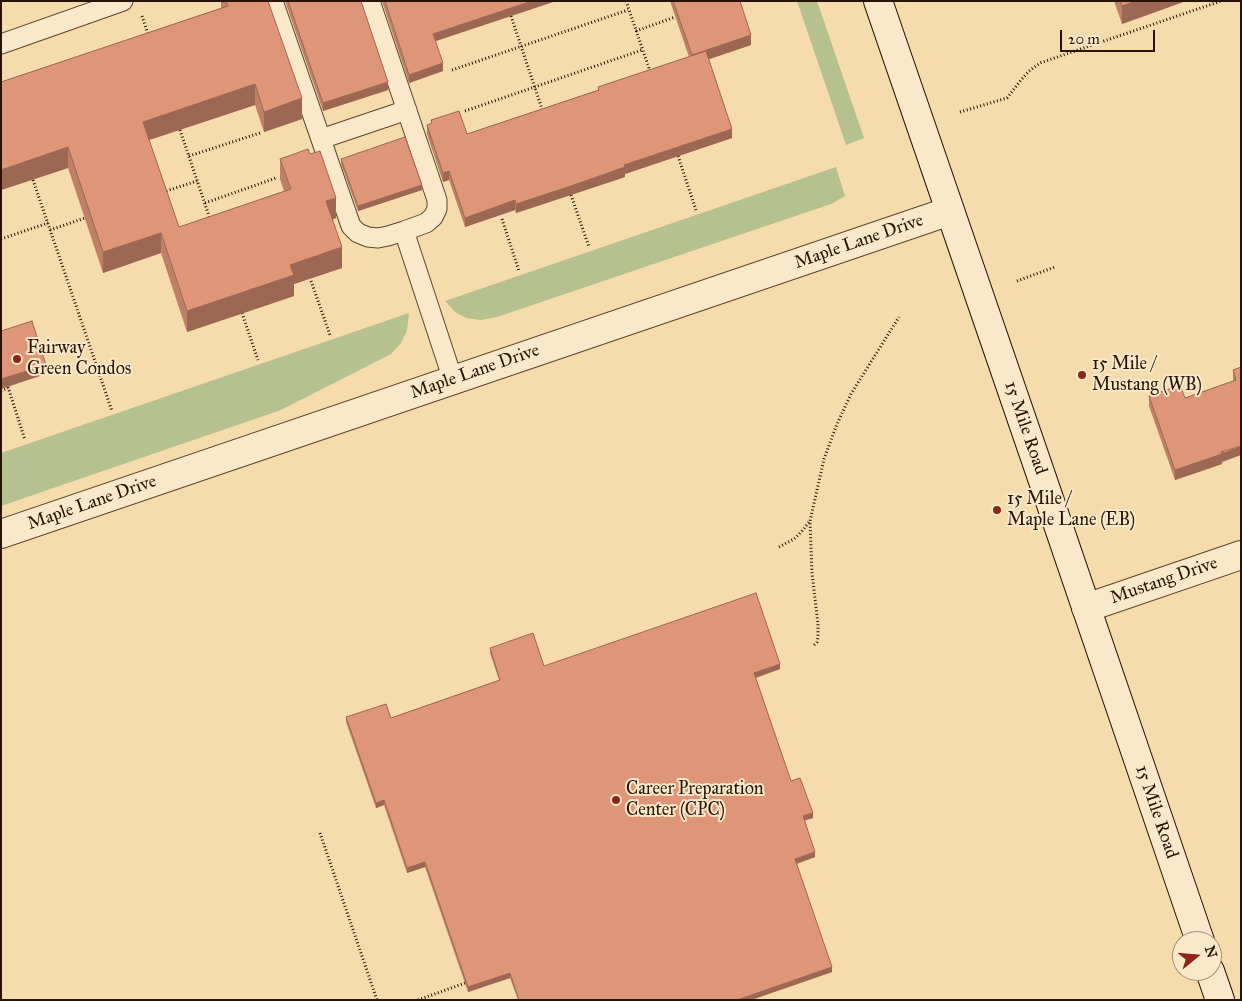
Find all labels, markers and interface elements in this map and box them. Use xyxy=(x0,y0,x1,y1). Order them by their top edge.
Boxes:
scale bar xyxy=(1062,20,1157,52)
text: 20 m xyxy=(1068,30,1100,48)
street label: Maple Lane Drive xyxy=(792,210,926,274)
place label: Fairway Green Condos xyxy=(27,338,131,380)
street label: Maple Lane Drive xyxy=(408,340,542,404)
marker: Fairway Green Condos xyxy=(11,353,23,365)
place label: 15 Mile / Mustang (WB) xyxy=(1092,354,1202,396)
marker: 15 Mile / Mustang (WB) xyxy=(1076,369,1088,381)
street label: 15 Mile Road xyxy=(999,379,1051,477)
street label: Maple Lane Drive xyxy=(25,471,159,535)
place label: 15 Mile / Maple Lane (EB) xyxy=(1007,489,1135,532)
marker: 15 Mile / Maple Lane (EB) xyxy=(991,504,1003,516)
street label: Mustang Drive xyxy=(1107,553,1221,609)
street label: 15 Mile Road xyxy=(1130,763,1182,861)
place label: Career Preparation Center (CPC) xyxy=(626,779,764,822)
marker: Career Preparation Center (CPC) xyxy=(610,794,622,806)
north arrow xyxy=(1172,931,1222,981)
text: N xyxy=(1201,944,1221,960)

